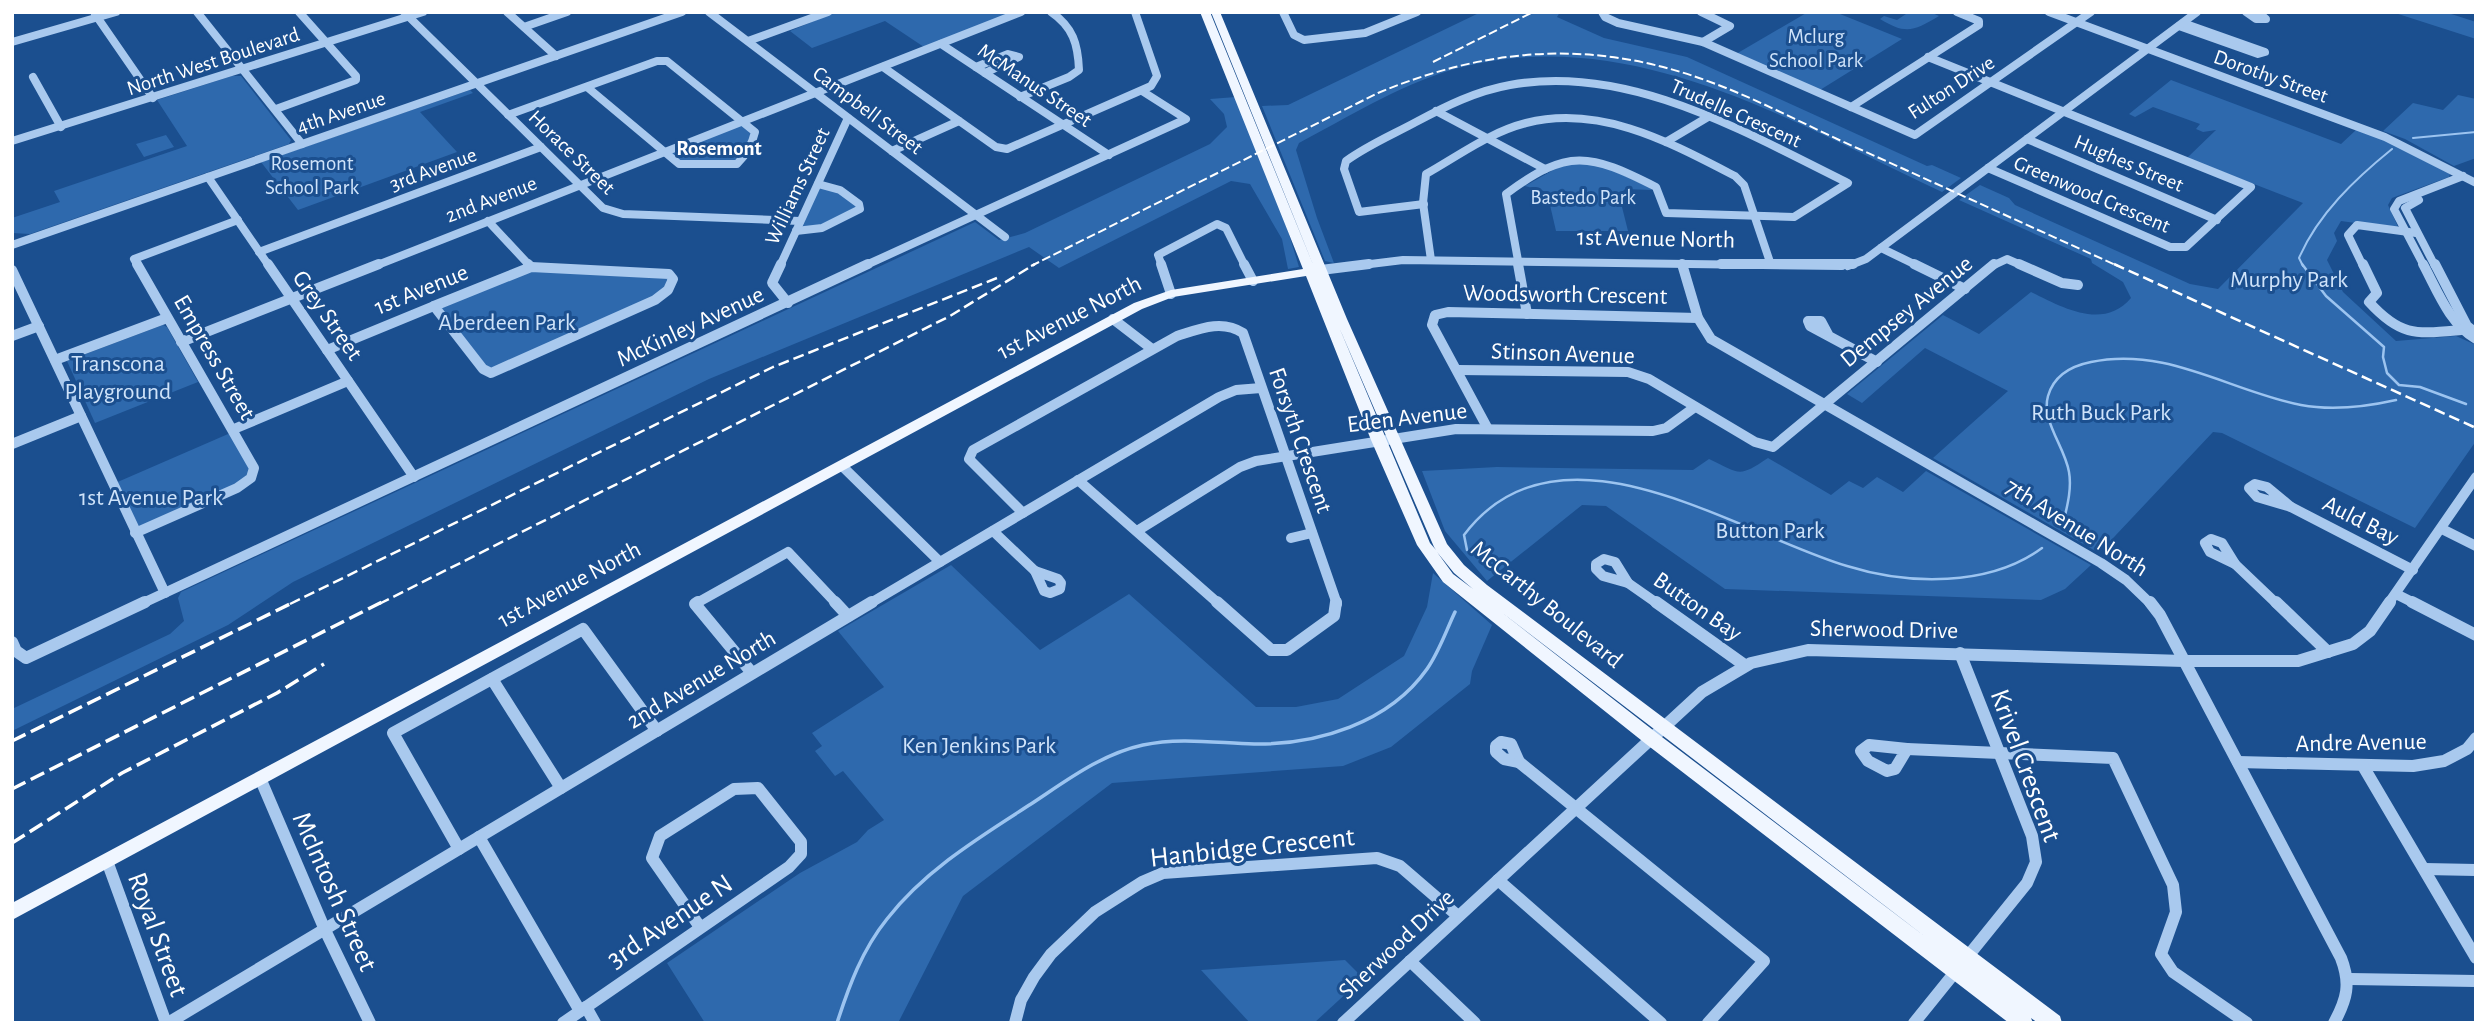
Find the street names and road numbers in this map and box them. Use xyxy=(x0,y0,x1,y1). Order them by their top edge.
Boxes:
street label: North West Boulevard xyxy=(124,24,302,99)
street label: McManus Street xyxy=(974,40,1096,131)
street label: Dorothy Street xyxy=(2211,46,2331,107)
street label: Fulton Drive xyxy=(1904,52,1998,123)
street label: Campbell Street xyxy=(809,62,927,159)
street label: Trudelle Crescent xyxy=(1667,75,1805,152)
street label: 4th Avenue xyxy=(294,88,388,137)
street label: Horace Street xyxy=(524,106,619,199)
street label: Williams Street xyxy=(761,124,834,248)
street label: Hughes Street xyxy=(2071,131,2187,196)
street label: 3rd Avenue xyxy=(387,144,480,195)
street label: Greenwood Crescent xyxy=(2011,152,2173,237)
street label: 2nd Avenue xyxy=(443,172,540,226)
street label: 1st Avenue North xyxy=(1577,226,1735,252)
street label: Dempsey Avenue xyxy=(1836,251,1977,372)
street label: 1st Avenue xyxy=(371,260,472,320)
street label: Grey Street xyxy=(288,266,367,365)
street label: 1st Avenue North xyxy=(994,271,1145,364)
street label: Woodsworth Crescent xyxy=(1463,281,1668,309)
street label: McKinley Avenue xyxy=(613,282,768,371)
street label: Empress Street xyxy=(169,291,260,424)
street label: Stinson Avenue xyxy=(1491,339,1635,369)
street label: Forsyth Crescent xyxy=(1264,365,1336,516)
street label: Eden Avenue xyxy=(1346,399,1469,437)
street label: 7th Avenue North xyxy=(2001,474,2152,581)
street label: Auld Bay xyxy=(2319,492,2402,550)
street label: 1st Avenue North xyxy=(494,537,645,633)
street label: McCarthy Boulevard xyxy=(1466,537,1627,673)
street label: Button Bay xyxy=(1649,568,1746,646)
street label: Sherwood Drive xyxy=(1810,617,1958,643)
street label: 2nd Avenue North xyxy=(623,626,780,734)
street label: Krivel Crescent xyxy=(1985,686,2066,846)
street label: Andre Avenue xyxy=(2295,730,2427,756)
street label: McIntosh Street xyxy=(287,808,382,976)
street label: Hanbidge Crescent xyxy=(1148,823,1356,873)
street label: Royal Street xyxy=(122,869,192,1001)
street label: 3rd Avenue N xyxy=(602,869,738,974)
street label: Sherwood Drive xyxy=(1334,885,1459,1004)

